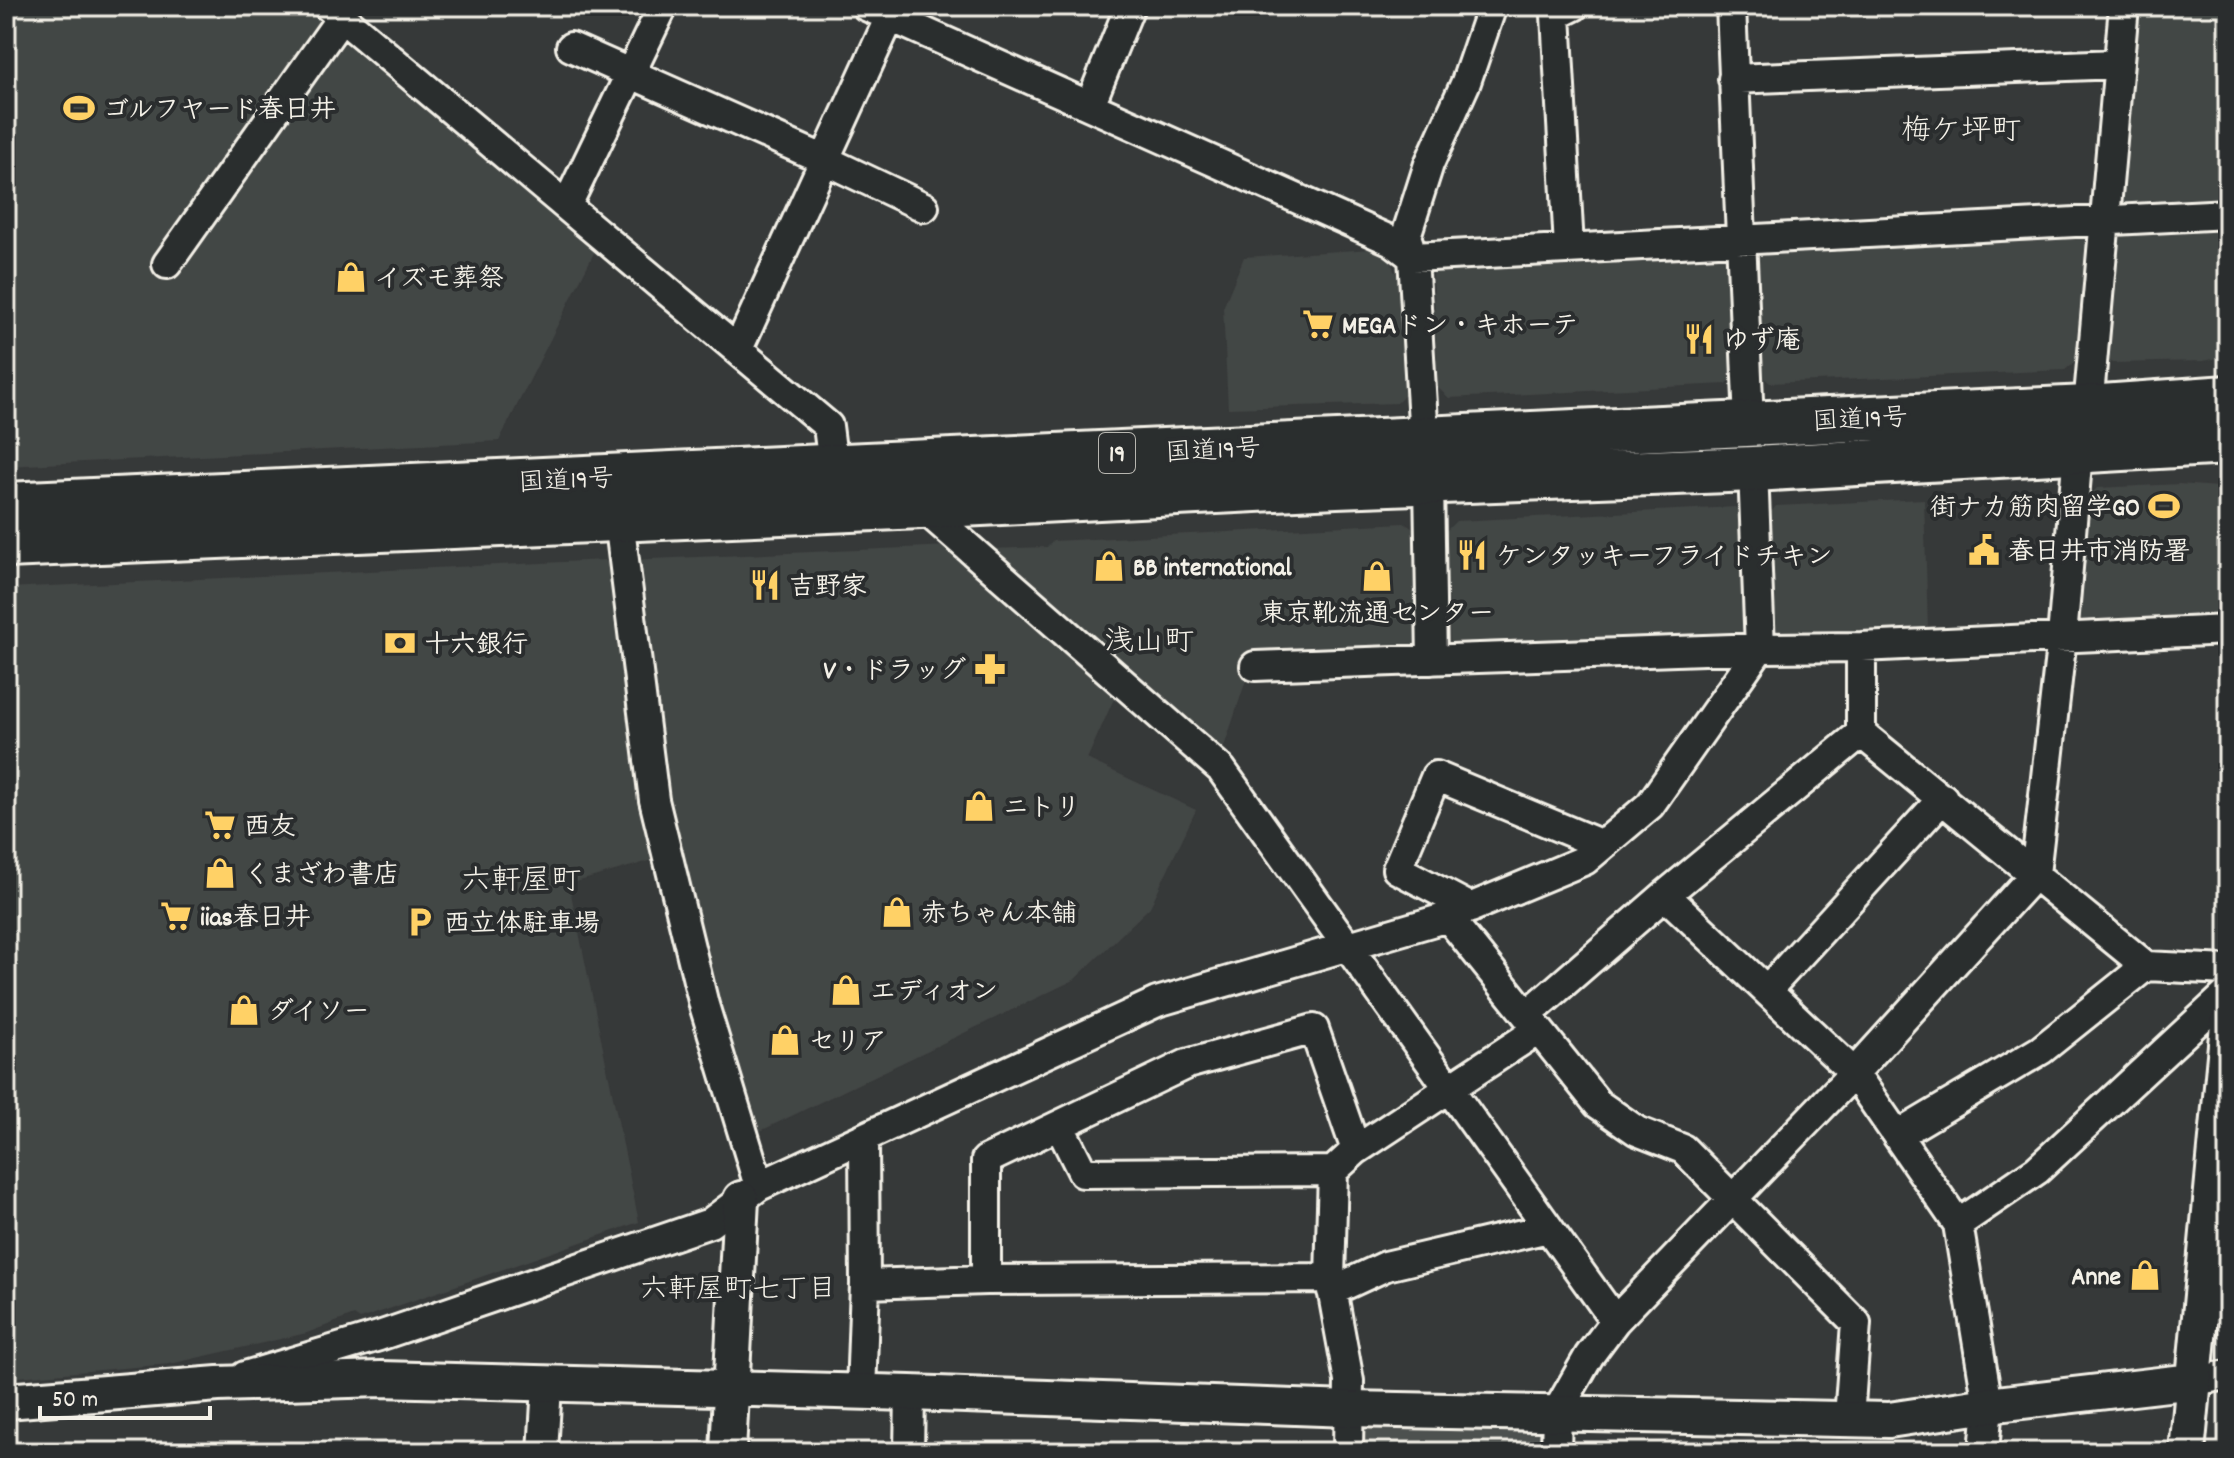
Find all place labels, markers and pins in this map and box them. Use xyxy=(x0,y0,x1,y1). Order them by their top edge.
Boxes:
sports icon: ゴルフヤード春日井 xyxy=(62,91,96,125)
place label: ゴルフヤード春日井 xyxy=(103,93,336,130)
shop icon: イズモ葬祭 xyxy=(334,260,368,294)
place label: イズモ葬祭 xyxy=(375,262,504,299)
supermarket icon: MEGAドン・キホーテ xyxy=(1301,307,1335,341)
place label: MEGAドン・キホーテ xyxy=(1342,309,1578,346)
restaurant icon: ゆず庵 xyxy=(1682,322,1716,356)
place label: ゆず庵 xyxy=(1723,324,1801,361)
sports icon: 街ナカ筋肉留学GO xyxy=(2147,489,2181,523)
place label: 街ナカ筋肉留学GO xyxy=(1930,491,2140,528)
public building icon: 春日井市消防署 xyxy=(1967,533,2001,567)
place label: 春日井市消防署 xyxy=(2008,535,2190,572)
restaurant icon: ケンタッキーフライドチキン xyxy=(1455,538,1489,572)
place label: ケンタッキーフライドチキン xyxy=(1496,540,1832,577)
shop icon: BB international xyxy=(1092,549,1126,583)
place label: BB international xyxy=(1133,551,1292,588)
shop icon: 東京靴流通センター xyxy=(1360,559,1394,593)
restaurant icon: 吉野家 xyxy=(748,568,782,602)
place label: 吉野家 xyxy=(789,570,867,607)
place label: 東京靴流通センター xyxy=(1260,597,1494,634)
bank icon: 十六銀行 xyxy=(383,626,417,660)
place label: 十六銀行 xyxy=(424,628,528,665)
pharmacy icon: V・ドラッグ xyxy=(973,652,1007,686)
place label: V・ドラッグ xyxy=(823,654,966,691)
shop icon: ニトリ xyxy=(962,789,996,823)
place label: ニトリ xyxy=(1003,791,1081,828)
supermarket icon: 西友 xyxy=(203,808,237,842)
place label: 西友 xyxy=(244,810,296,847)
shop icon: くまざわ書店 xyxy=(203,856,237,890)
place label: くまざわ書店 xyxy=(244,858,399,895)
shop icon: 赤ちゃん本舗 xyxy=(880,895,914,929)
place label: 赤ちゃん本舗 xyxy=(921,897,1077,934)
supermarket icon: iias春日井 xyxy=(159,899,193,933)
place label: iias春日井 xyxy=(200,901,311,938)
parking icon: 西立体駐車場 xyxy=(403,905,437,939)
place label: 西立体駐車場 xyxy=(444,907,600,944)
shop icon: エディオン xyxy=(829,973,863,1007)
place label: エディオン xyxy=(870,975,998,1012)
shop icon: ダイソー xyxy=(227,993,261,1027)
place label: ダイソー xyxy=(268,995,369,1032)
shop icon: セリア xyxy=(768,1023,802,1057)
place label: セリア xyxy=(809,1025,887,1062)
shop icon: Anne xyxy=(2128,1258,2162,1292)
place label: Anne xyxy=(2071,1260,2121,1297)

